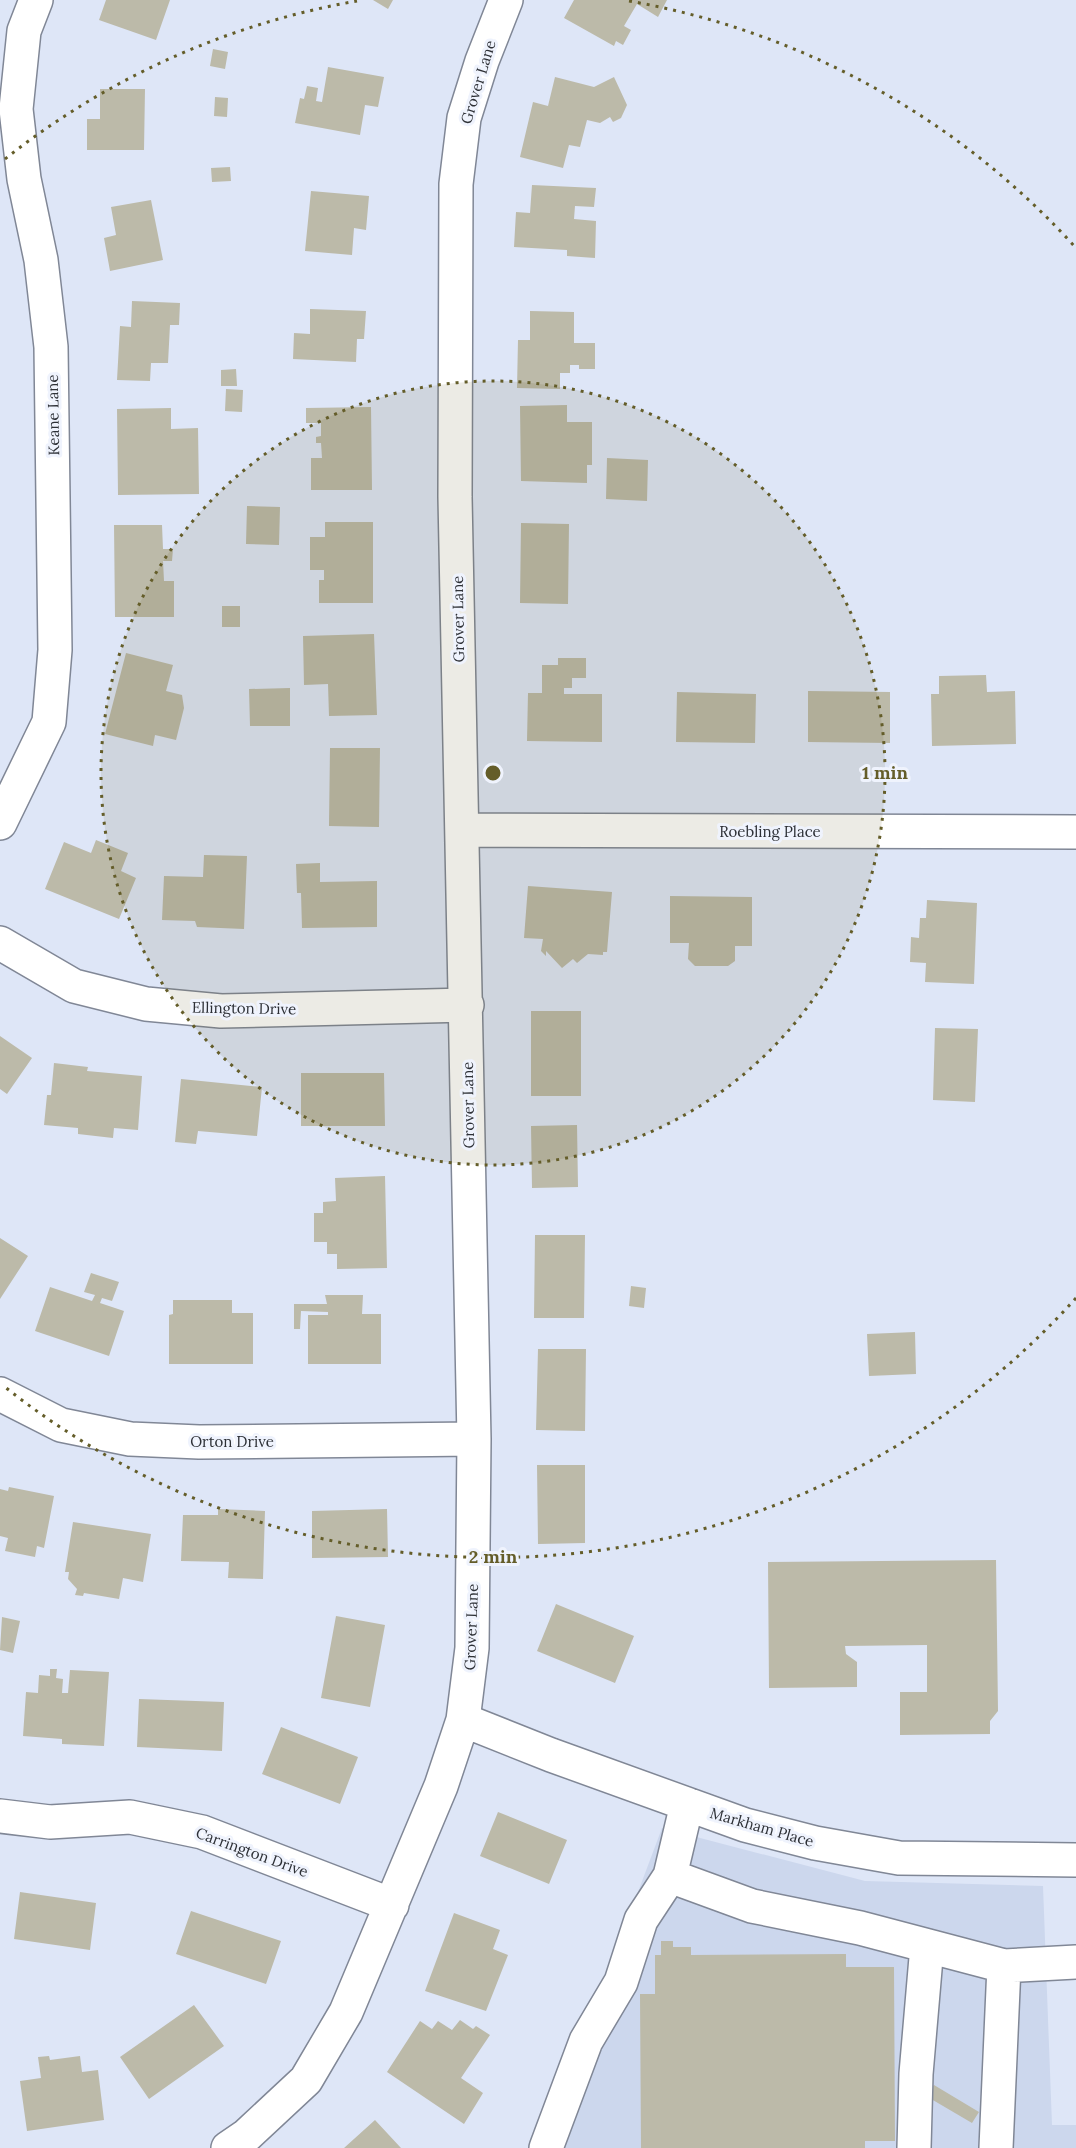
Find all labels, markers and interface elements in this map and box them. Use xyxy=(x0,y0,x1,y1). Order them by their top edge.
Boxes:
street label: Grover Lane xyxy=(456,38,500,126)
street label: Keane Lane xyxy=(43,374,63,456)
street label: Grover Lane xyxy=(448,576,468,662)
text: 1 min xyxy=(862,761,908,784)
centre of rings xyxy=(483,763,503,783)
street label: Roebling Place xyxy=(719,822,821,841)
street label: Ellington Drive xyxy=(192,998,296,1018)
street label: Grover Lane xyxy=(458,1062,478,1148)
street label: Orton Drive xyxy=(190,1432,274,1451)
text: 2 min xyxy=(469,1545,518,1568)
street label: Grover Lane xyxy=(460,1583,482,1671)
street label: Markham Place xyxy=(708,1803,816,1851)
street label: Carrington Drive xyxy=(193,1823,311,1881)

